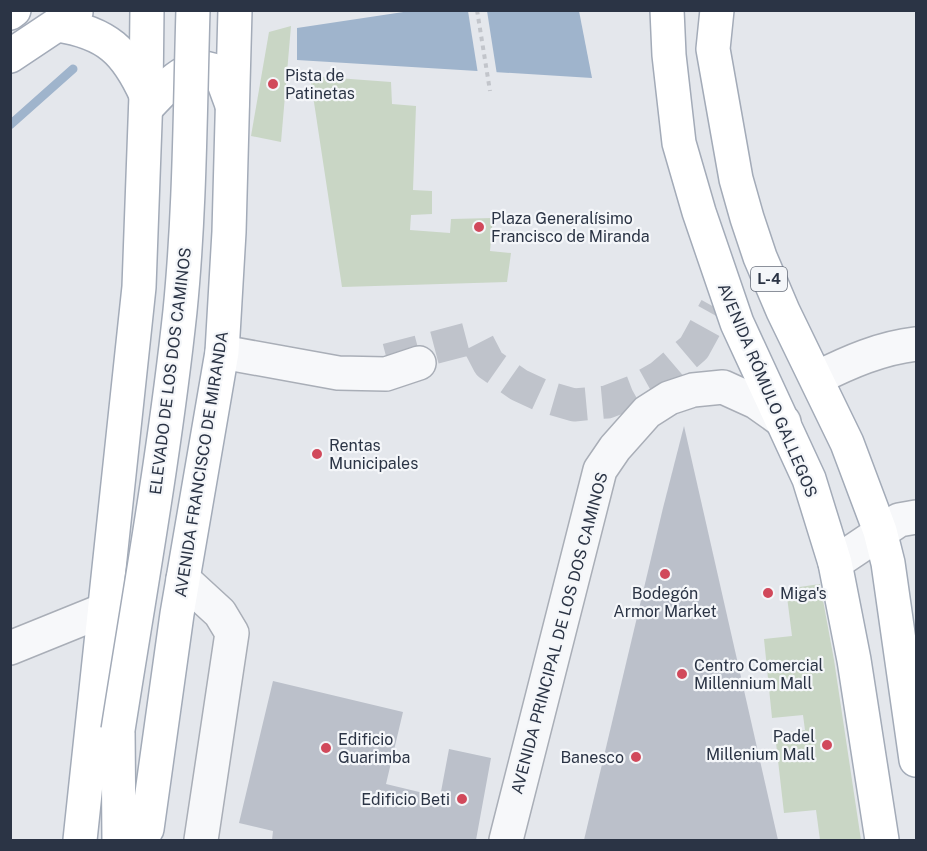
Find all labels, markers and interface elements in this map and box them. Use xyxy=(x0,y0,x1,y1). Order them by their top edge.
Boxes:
place label: Pista de Patinetas xyxy=(285,66,355,103)
marker: Pista de Patinetas xyxy=(266,77,280,91)
place label: Plaza Generalísimo Francisco de Miranda xyxy=(491,209,650,246)
marker: Plaza Generalísimo Francisco de Miranda xyxy=(472,220,486,234)
street label: ELEVADO DE LOS DOS CAMINOS xyxy=(146,246,195,496)
road number: L-4 xyxy=(751,267,787,291)
street label: AVENIDA RÓMULO GALLEGOS xyxy=(714,280,822,500)
street label: AVENIDA FRANCISCO DE MIRANDA xyxy=(171,330,232,599)
place label: Rentas Municipales xyxy=(329,436,418,473)
marker: Rentas Municipales xyxy=(310,447,324,461)
street label: AVENIDA PRINCIPAL DE LOS DOS CAMINOS xyxy=(507,470,612,796)
marker: Bodegón Armor Market xyxy=(658,567,672,581)
place label: Bodegón Armor Market xyxy=(613,584,717,621)
place label: Miga's xyxy=(780,584,827,603)
marker: Miga's xyxy=(761,586,775,600)
place label: Centro Comercial Millennium Mall xyxy=(694,656,824,693)
marker: Centro Comercial Millennium Mall xyxy=(675,667,689,681)
place label: Padel Millenium Mall xyxy=(706,727,815,764)
place label: Edificio Guarimba xyxy=(338,730,410,767)
marker: Padel Millenium Mall xyxy=(820,738,834,752)
marker: Edificio Guarimba xyxy=(319,741,333,755)
place label: Banesco xyxy=(560,748,624,767)
marker: Banesco xyxy=(629,750,643,764)
place label: Edificio Beti xyxy=(361,790,450,809)
marker: Edificio Beti xyxy=(455,792,469,806)

